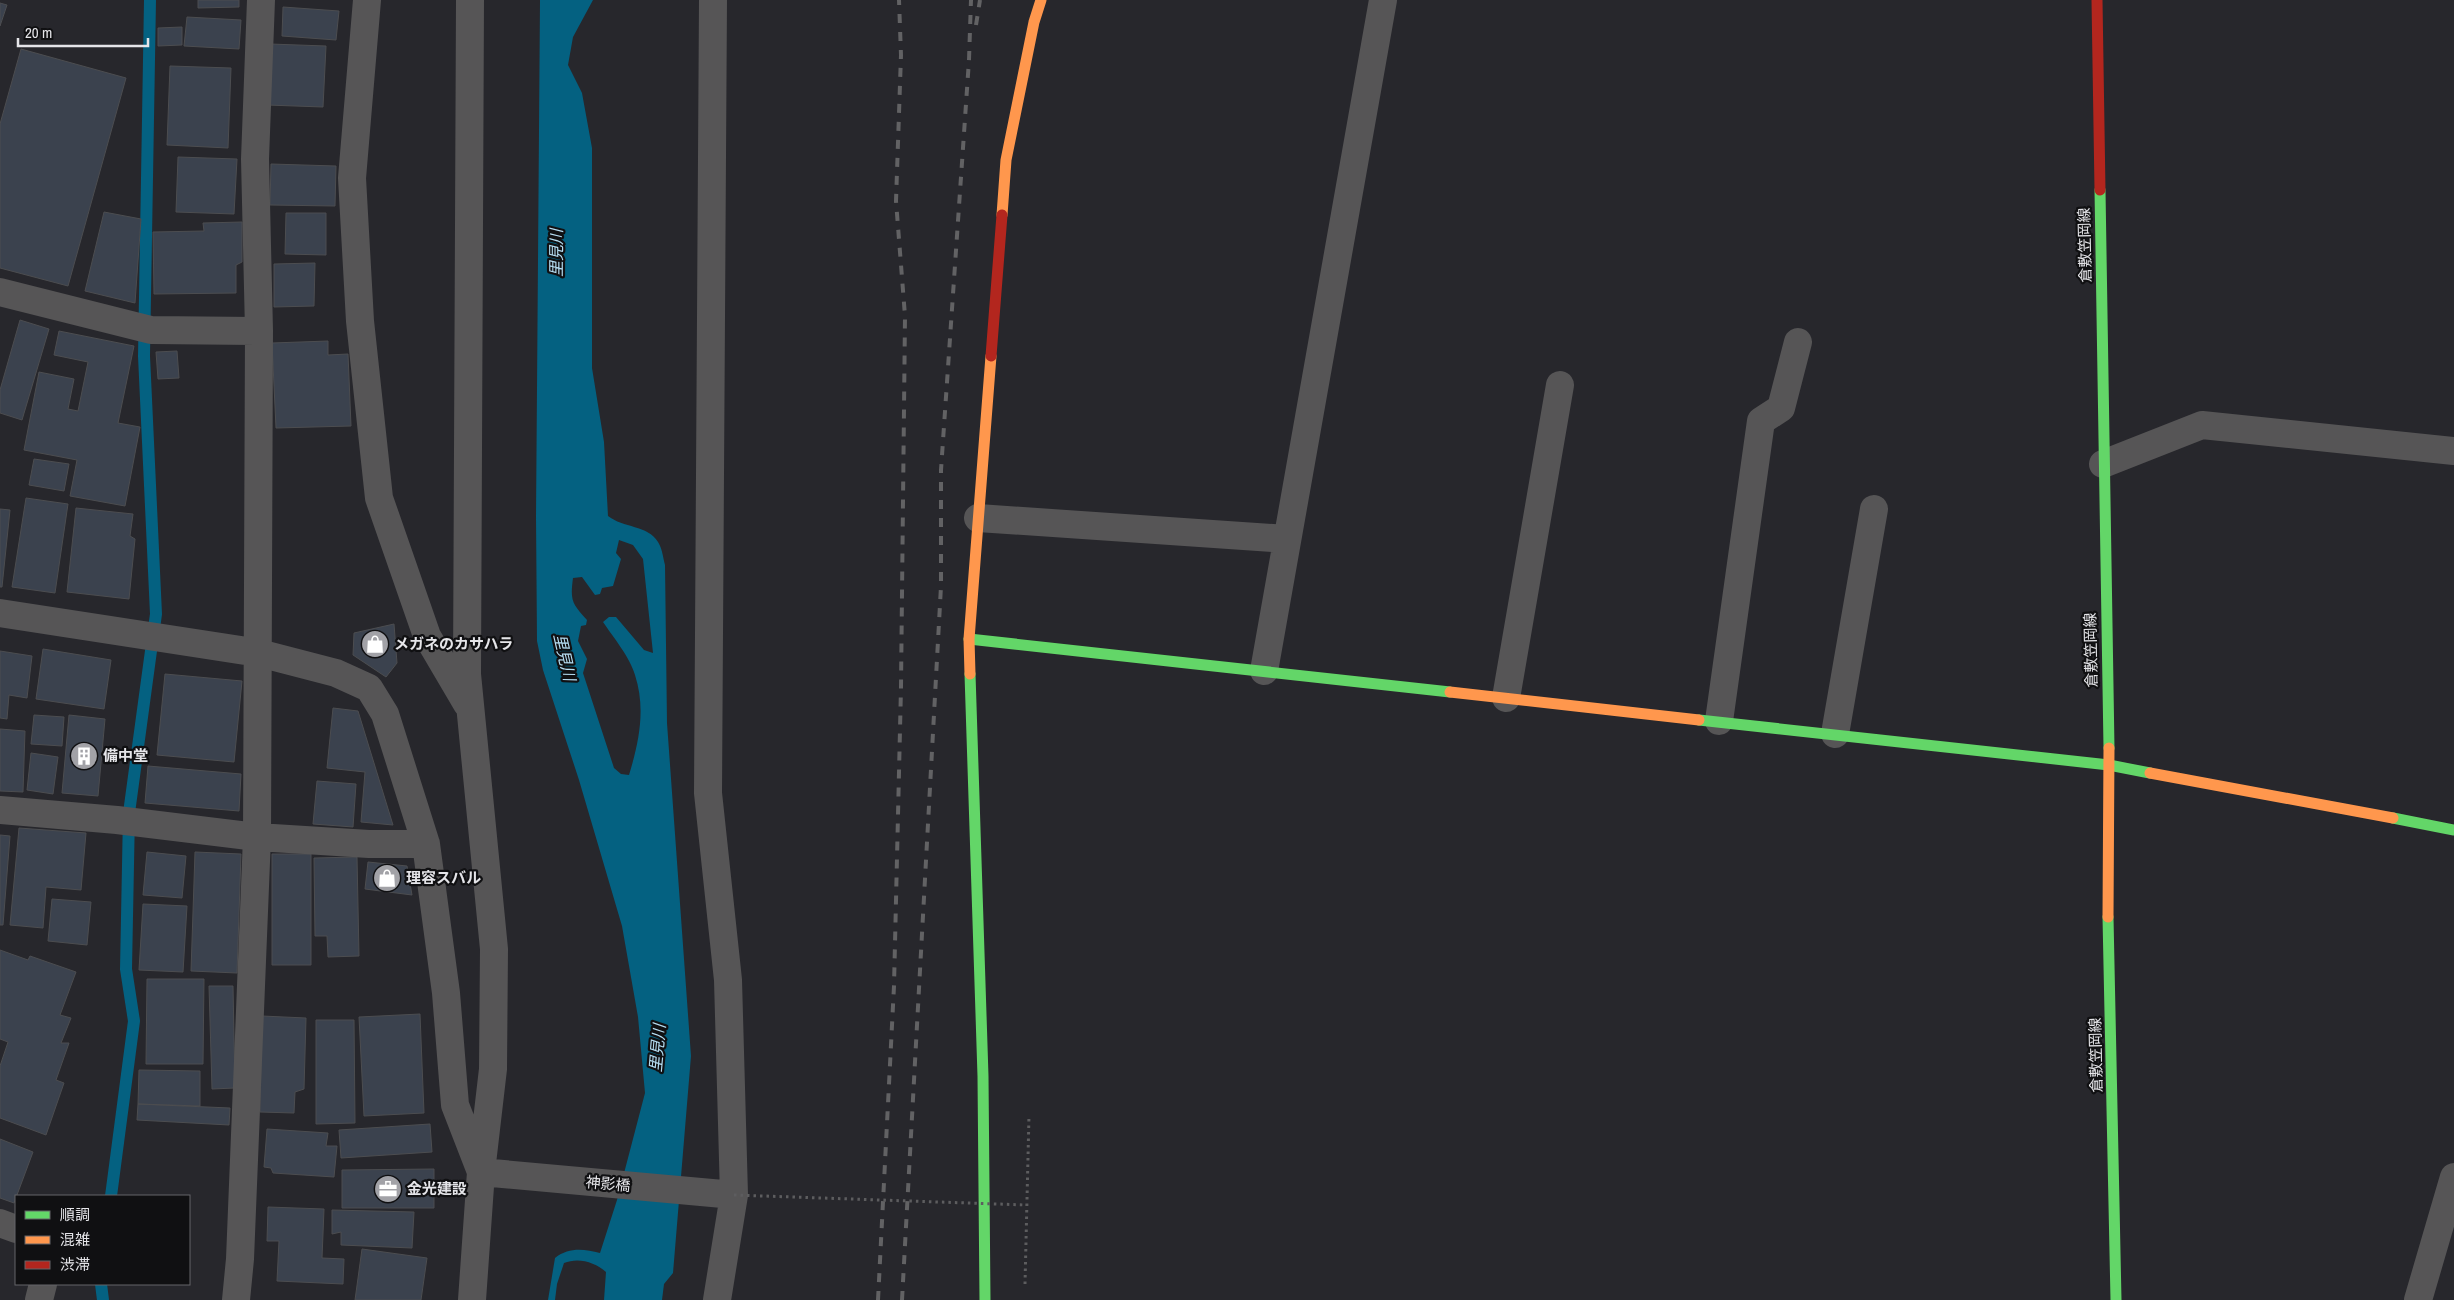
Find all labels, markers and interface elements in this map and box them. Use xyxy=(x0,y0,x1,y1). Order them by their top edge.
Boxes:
scale bar xyxy=(18,15,148,47)
text: 20 m xyxy=(25,22,52,43)
street label: 倉敷笠岡線 xyxy=(2073,207,2096,283)
water label: 里見川 xyxy=(545,227,567,277)
street label: 倉敷笠岡線 xyxy=(2079,612,2102,688)
shop icon: メガネのカサハラ xyxy=(360,629,390,659)
water label: 里見川 xyxy=(549,631,582,685)
place label: メガネのカサハラ xyxy=(394,633,513,654)
building icon: 備中堂 xyxy=(69,741,99,771)
place label: 備中堂 xyxy=(103,745,148,766)
shop icon: 理容スバル xyxy=(372,863,402,893)
place label: 理容スバル xyxy=(406,867,481,888)
street label: 倉敷笠岡線 xyxy=(2084,1017,2107,1093)
water label: 里見川 xyxy=(644,1021,670,1073)
street label: 神影橋 xyxy=(585,1171,631,1196)
office icon: 金光建設 xyxy=(373,1174,403,1204)
place label: 金光建設 xyxy=(407,1178,467,1199)
legend xyxy=(15,1195,190,1285)
text: 順調 xyxy=(60,1204,90,1225)
text: 混雑 xyxy=(60,1229,90,1250)
text: 渋滞 xyxy=(60,1254,90,1275)

